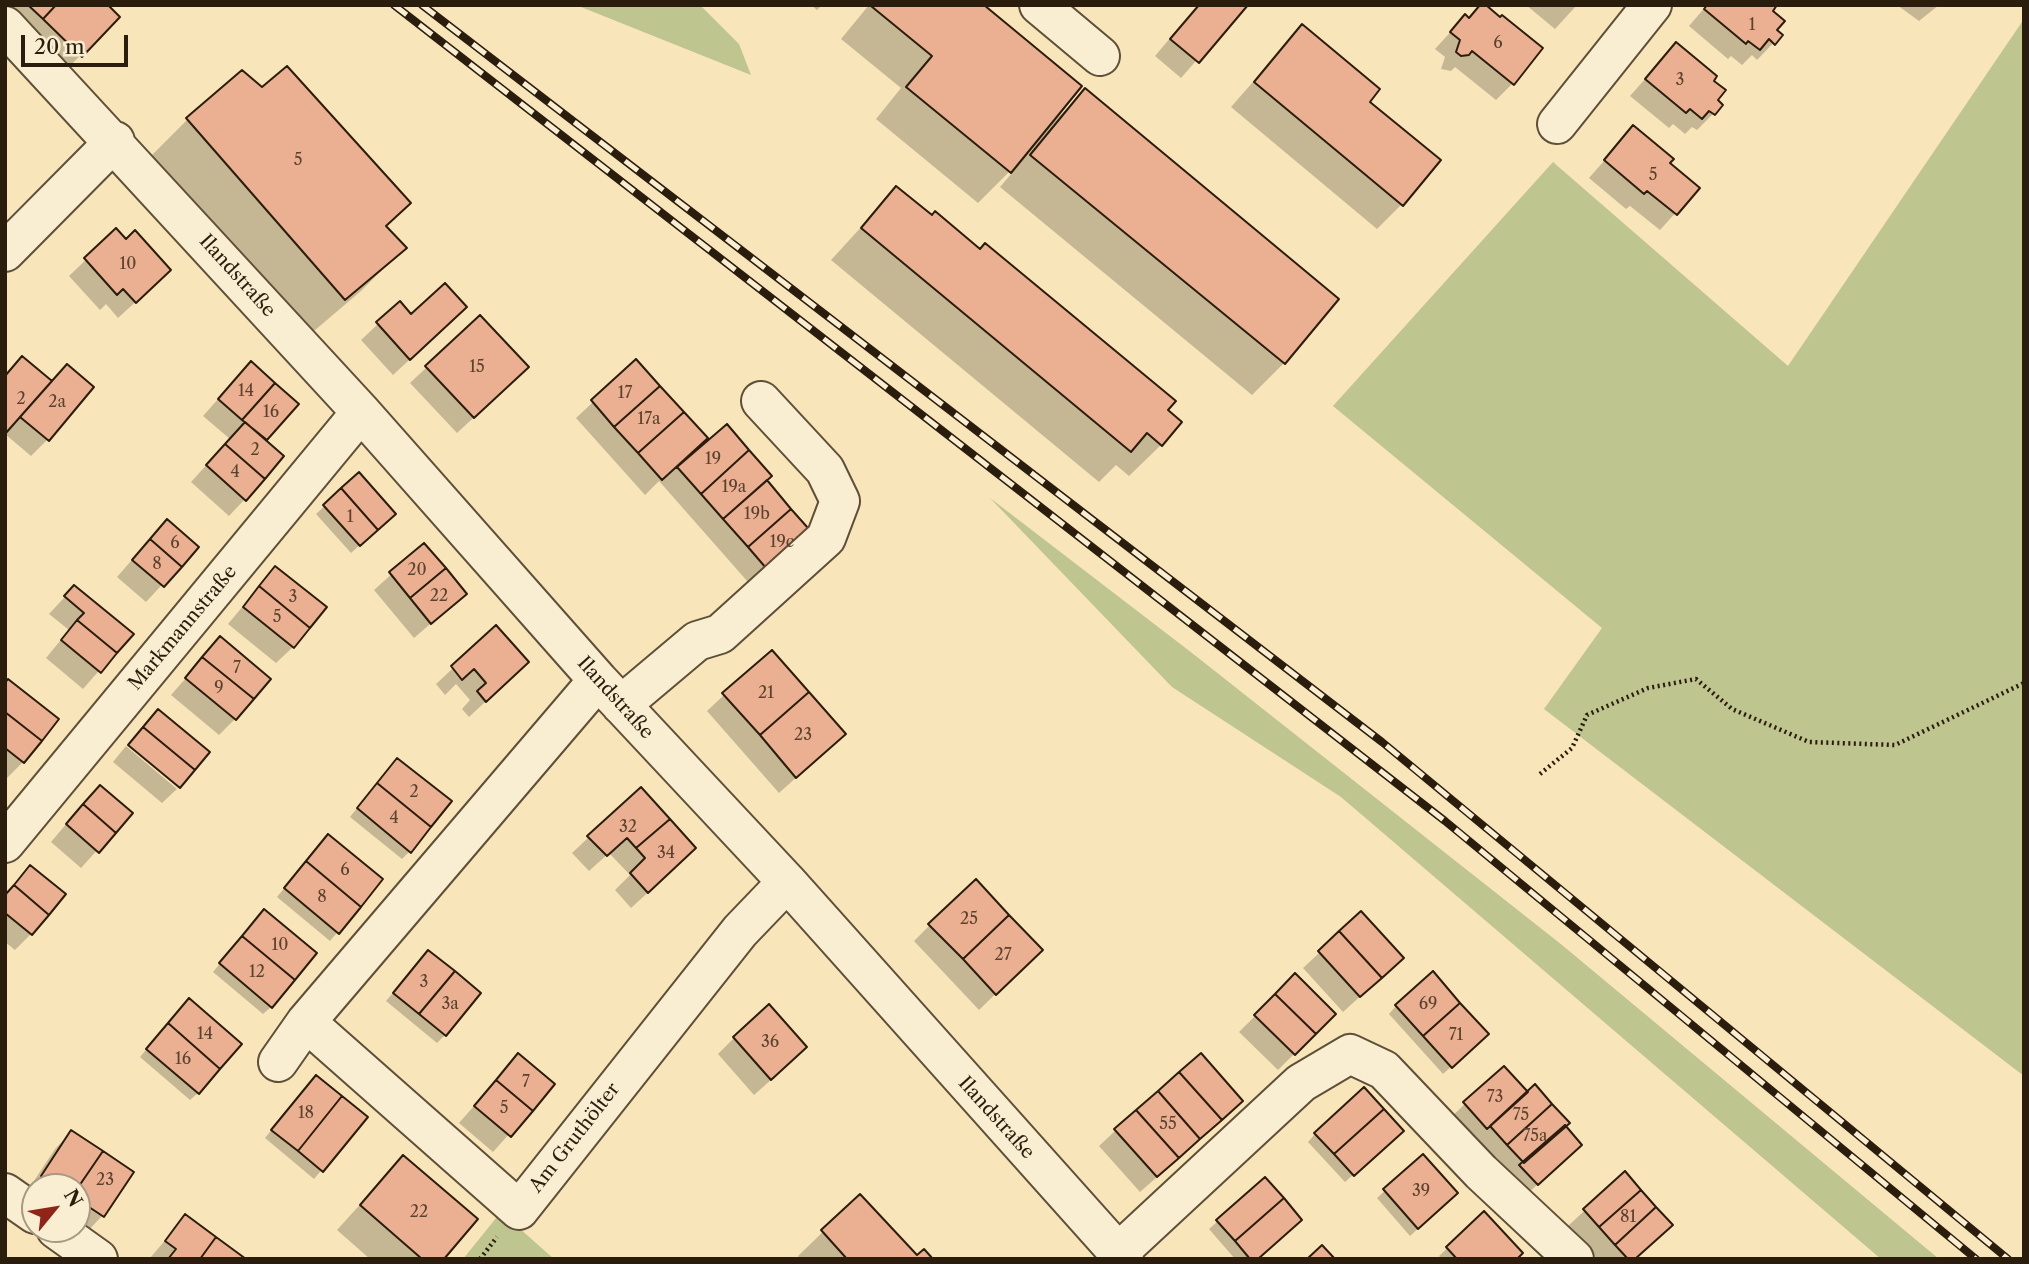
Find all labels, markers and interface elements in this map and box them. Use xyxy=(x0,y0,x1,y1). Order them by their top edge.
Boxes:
house number: 1 xyxy=(1749,15,1755,35)
scale bar xyxy=(24,21,131,65)
house number: 6 xyxy=(1493,33,1503,53)
text: 20 m xyxy=(34,34,85,59)
house number: 3 xyxy=(1676,70,1684,90)
house number: 5 xyxy=(294,150,302,170)
house number: 5 xyxy=(1649,165,1657,185)
street label: Ilandstraße xyxy=(194,230,280,322)
house number: 10 xyxy=(120,254,136,274)
house number: 15 xyxy=(469,357,485,377)
house number: 14 xyxy=(238,381,254,401)
house number: 17 xyxy=(618,383,632,403)
house number: 2 xyxy=(16,389,26,409)
house number: 2a xyxy=(48,392,66,412)
house number: 16 xyxy=(263,402,279,422)
house number: 17a xyxy=(637,409,661,429)
house number: 2 xyxy=(250,440,260,460)
house number: 19 xyxy=(705,449,721,469)
house number: 4 xyxy=(230,462,240,482)
house number: 19a xyxy=(722,477,746,497)
house number: 19b xyxy=(744,504,770,524)
house number: 1 xyxy=(347,507,353,527)
house number: 19c xyxy=(770,532,794,552)
house number: 6 xyxy=(170,533,180,553)
house number: 8 xyxy=(152,554,162,574)
house number: 20 xyxy=(407,560,427,580)
street label: Markmannstraße xyxy=(124,561,242,695)
house number: 22 xyxy=(430,586,448,606)
house number: 3 xyxy=(289,587,297,607)
house number: 5 xyxy=(273,607,281,627)
street label: Ilandstraße xyxy=(572,652,658,744)
house number: 7 xyxy=(233,658,241,678)
house number: 9 xyxy=(214,678,224,698)
house number: 21 xyxy=(758,683,774,703)
house number: 23 xyxy=(794,725,812,745)
house number: 2 xyxy=(409,782,419,802)
house number: 4 xyxy=(389,808,399,828)
house number: 32 xyxy=(619,817,637,837)
house number: 34 xyxy=(657,843,675,863)
house number: 6 xyxy=(340,860,350,880)
house number: 8 xyxy=(317,887,327,907)
house number: 25 xyxy=(960,909,978,929)
house number: 10 xyxy=(272,935,288,955)
house number: 27 xyxy=(994,945,1012,965)
house number: 12 xyxy=(249,962,265,982)
house number: 3 xyxy=(420,972,428,992)
house number: 3a xyxy=(441,994,459,1014)
house number: 69 xyxy=(1419,994,1437,1014)
house number: 14 xyxy=(197,1024,213,1044)
house number: 71 xyxy=(1449,1025,1463,1045)
house number: 36 xyxy=(761,1032,779,1052)
house number: 16 xyxy=(175,1049,191,1069)
house number: 7 xyxy=(522,1072,530,1092)
street label: Ilandstraße xyxy=(953,1072,1039,1164)
street label: Am Gruthölter xyxy=(525,1079,625,1197)
house number: 73 xyxy=(1487,1087,1503,1107)
house number: 5 xyxy=(500,1098,508,1118)
house number: 18 xyxy=(298,1103,314,1123)
house number: 75 xyxy=(1513,1105,1529,1125)
house number: 55 xyxy=(1159,1114,1177,1134)
house number: 75a xyxy=(1523,1126,1547,1146)
house number: 23 xyxy=(96,1170,114,1190)
north arrow xyxy=(21,1173,91,1243)
house number: 39 xyxy=(1412,1181,1430,1201)
text: N xyxy=(59,1185,87,1211)
house number: 22 xyxy=(410,1202,428,1222)
house number: 81 xyxy=(1620,1207,1636,1227)

